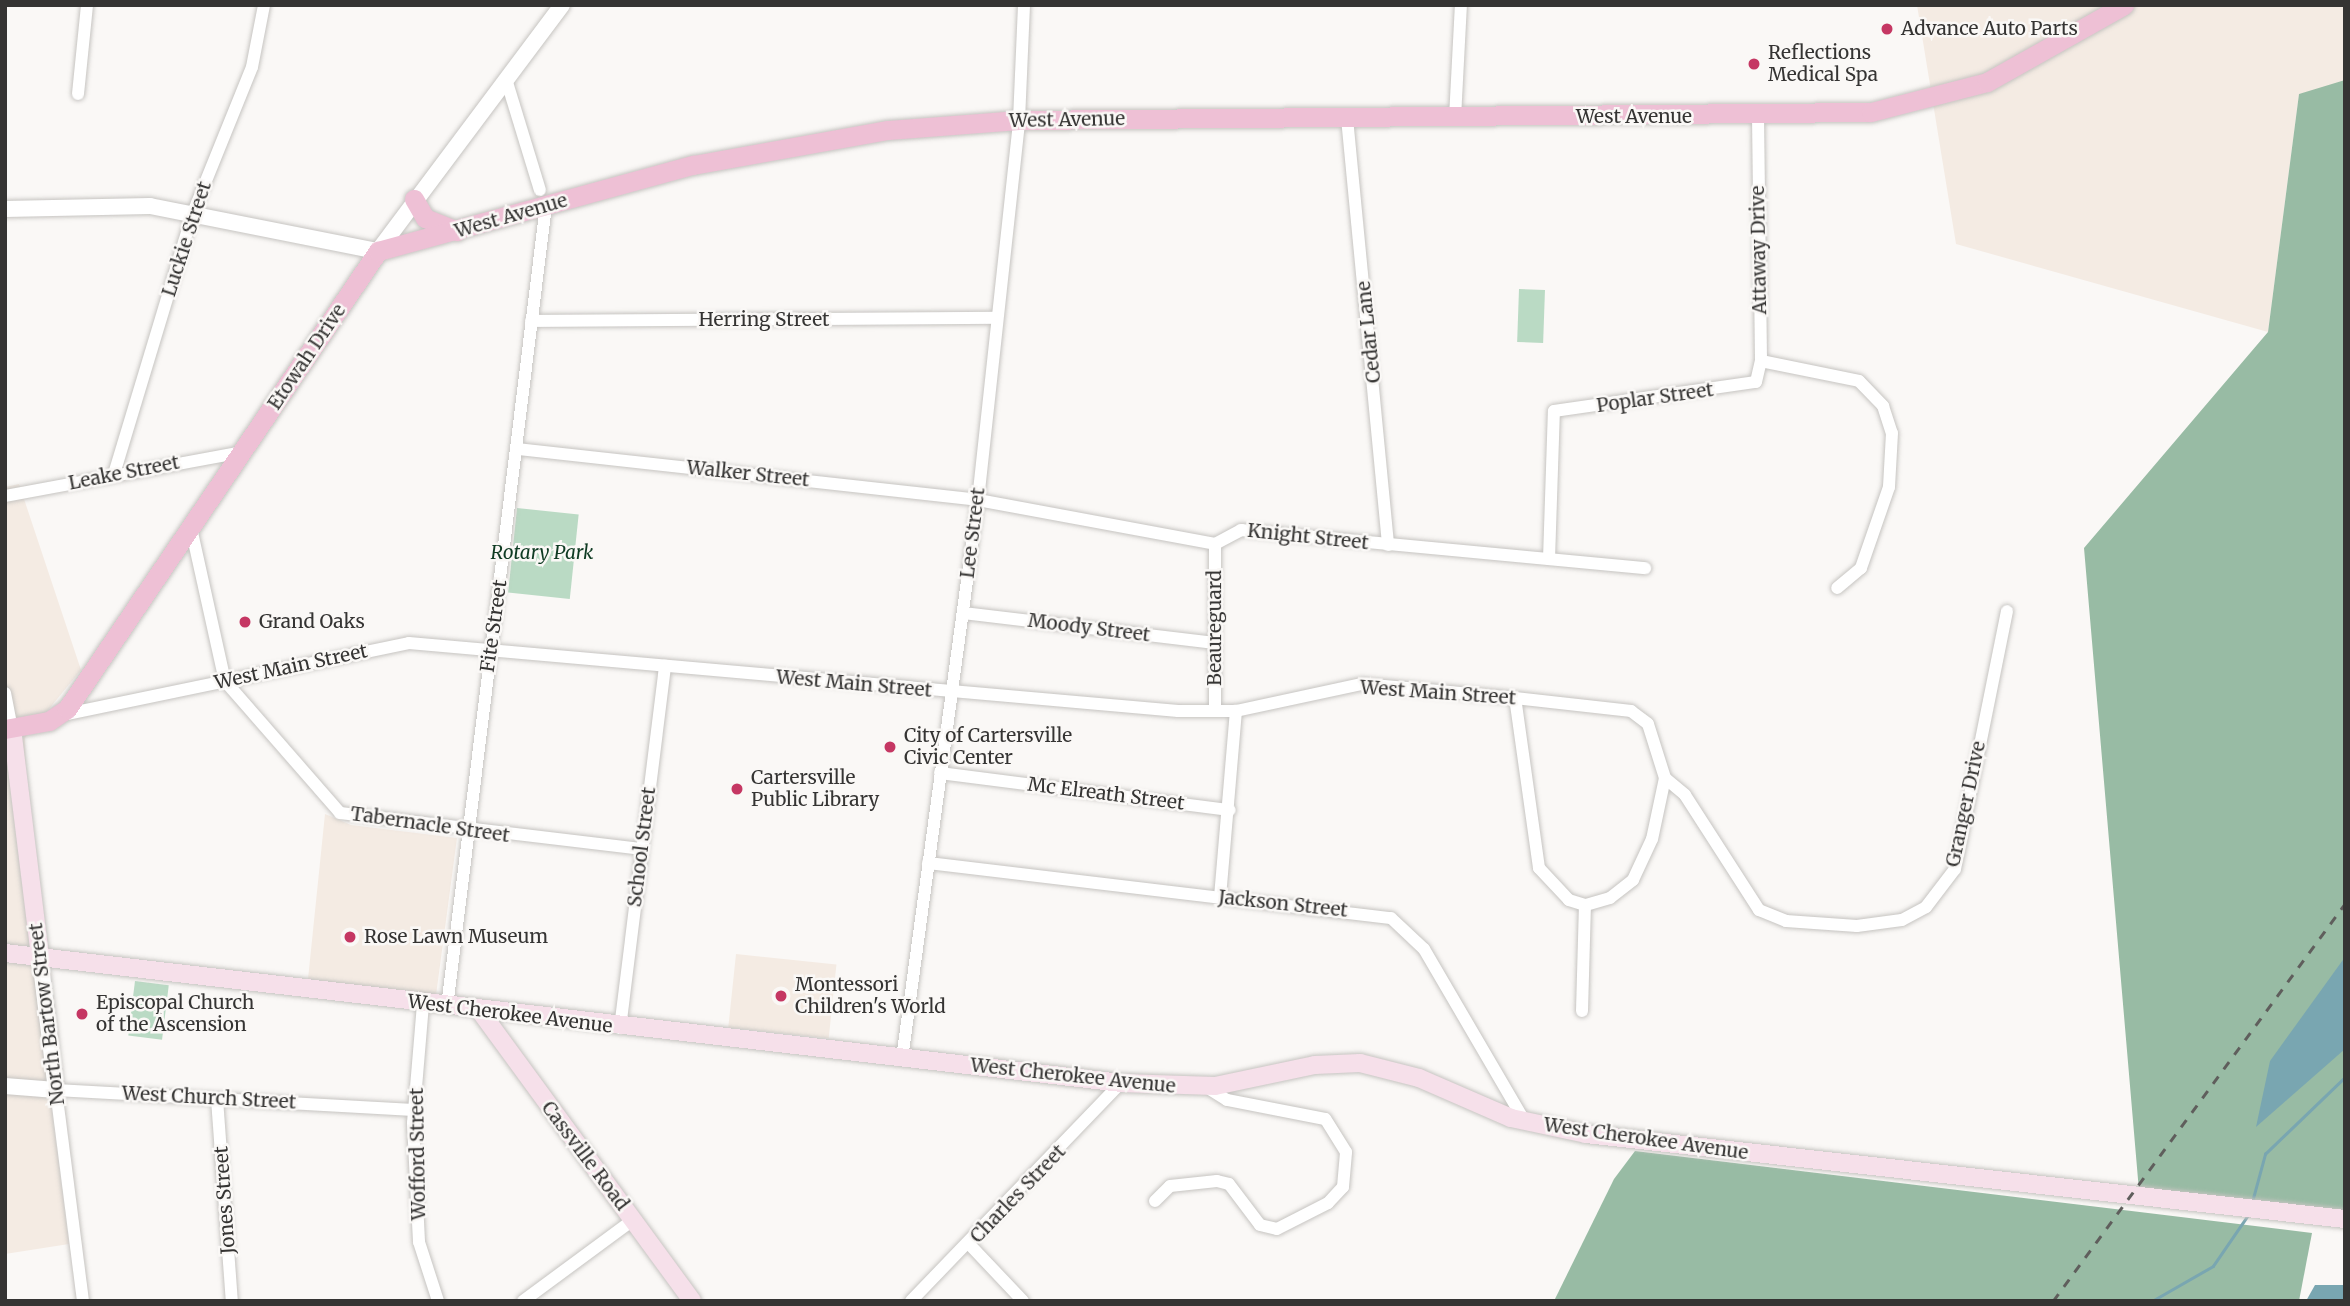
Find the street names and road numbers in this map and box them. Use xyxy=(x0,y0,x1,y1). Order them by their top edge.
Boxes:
street label: West Avenue xyxy=(1576,106,1692,128)
street label: West Avenue xyxy=(1009,108,1125,132)
street label: Luckie Street xyxy=(158,179,216,299)
street label: Attaway Drive xyxy=(1746,185,1772,315)
street label: West Avenue xyxy=(452,189,570,243)
street label: Cedar Lane xyxy=(1352,280,1386,384)
street label: Etowah Drive xyxy=(263,300,351,414)
street label: Herring Street xyxy=(699,309,829,331)
street label: Poplar Street xyxy=(1595,379,1715,417)
street label: Leake Street xyxy=(67,451,181,495)
street label: Walker Street xyxy=(686,456,810,492)
street label: Lee Street xyxy=(956,486,990,580)
street label: Knight Street xyxy=(1246,519,1370,555)
street label: Beaureguard xyxy=(1204,570,1226,686)
street label: Fite Street xyxy=(476,578,512,674)
street label: Moody Street xyxy=(1027,609,1151,647)
street label: West Main Street xyxy=(212,640,370,694)
street label: West Main Street xyxy=(775,666,933,702)
street label: West Main Street xyxy=(1359,676,1517,710)
street label: Granger Drive xyxy=(1942,739,1990,869)
street label: Mc Elreath Street xyxy=(1026,773,1186,815)
street label: School Street xyxy=(623,786,661,908)
street label: Tabernacle Street xyxy=(349,803,511,847)
street label: Jackson Street xyxy=(1217,886,1349,922)
street label: North Bartow Street xyxy=(25,922,69,1106)
street label: West Cherokee Avenue xyxy=(406,990,614,1038)
street label: West Cherokee Avenue xyxy=(969,1054,1177,1098)
street label: West Church Street xyxy=(121,1082,297,1114)
street label: Wofford Street xyxy=(405,1087,431,1221)
street label: Cassville Road xyxy=(537,1097,633,1215)
street label: West Cherokee Avenue xyxy=(1542,1113,1750,1165)
street label: Charles Street xyxy=(966,1140,1070,1248)
street label: Jones Street xyxy=(210,1145,240,1255)

